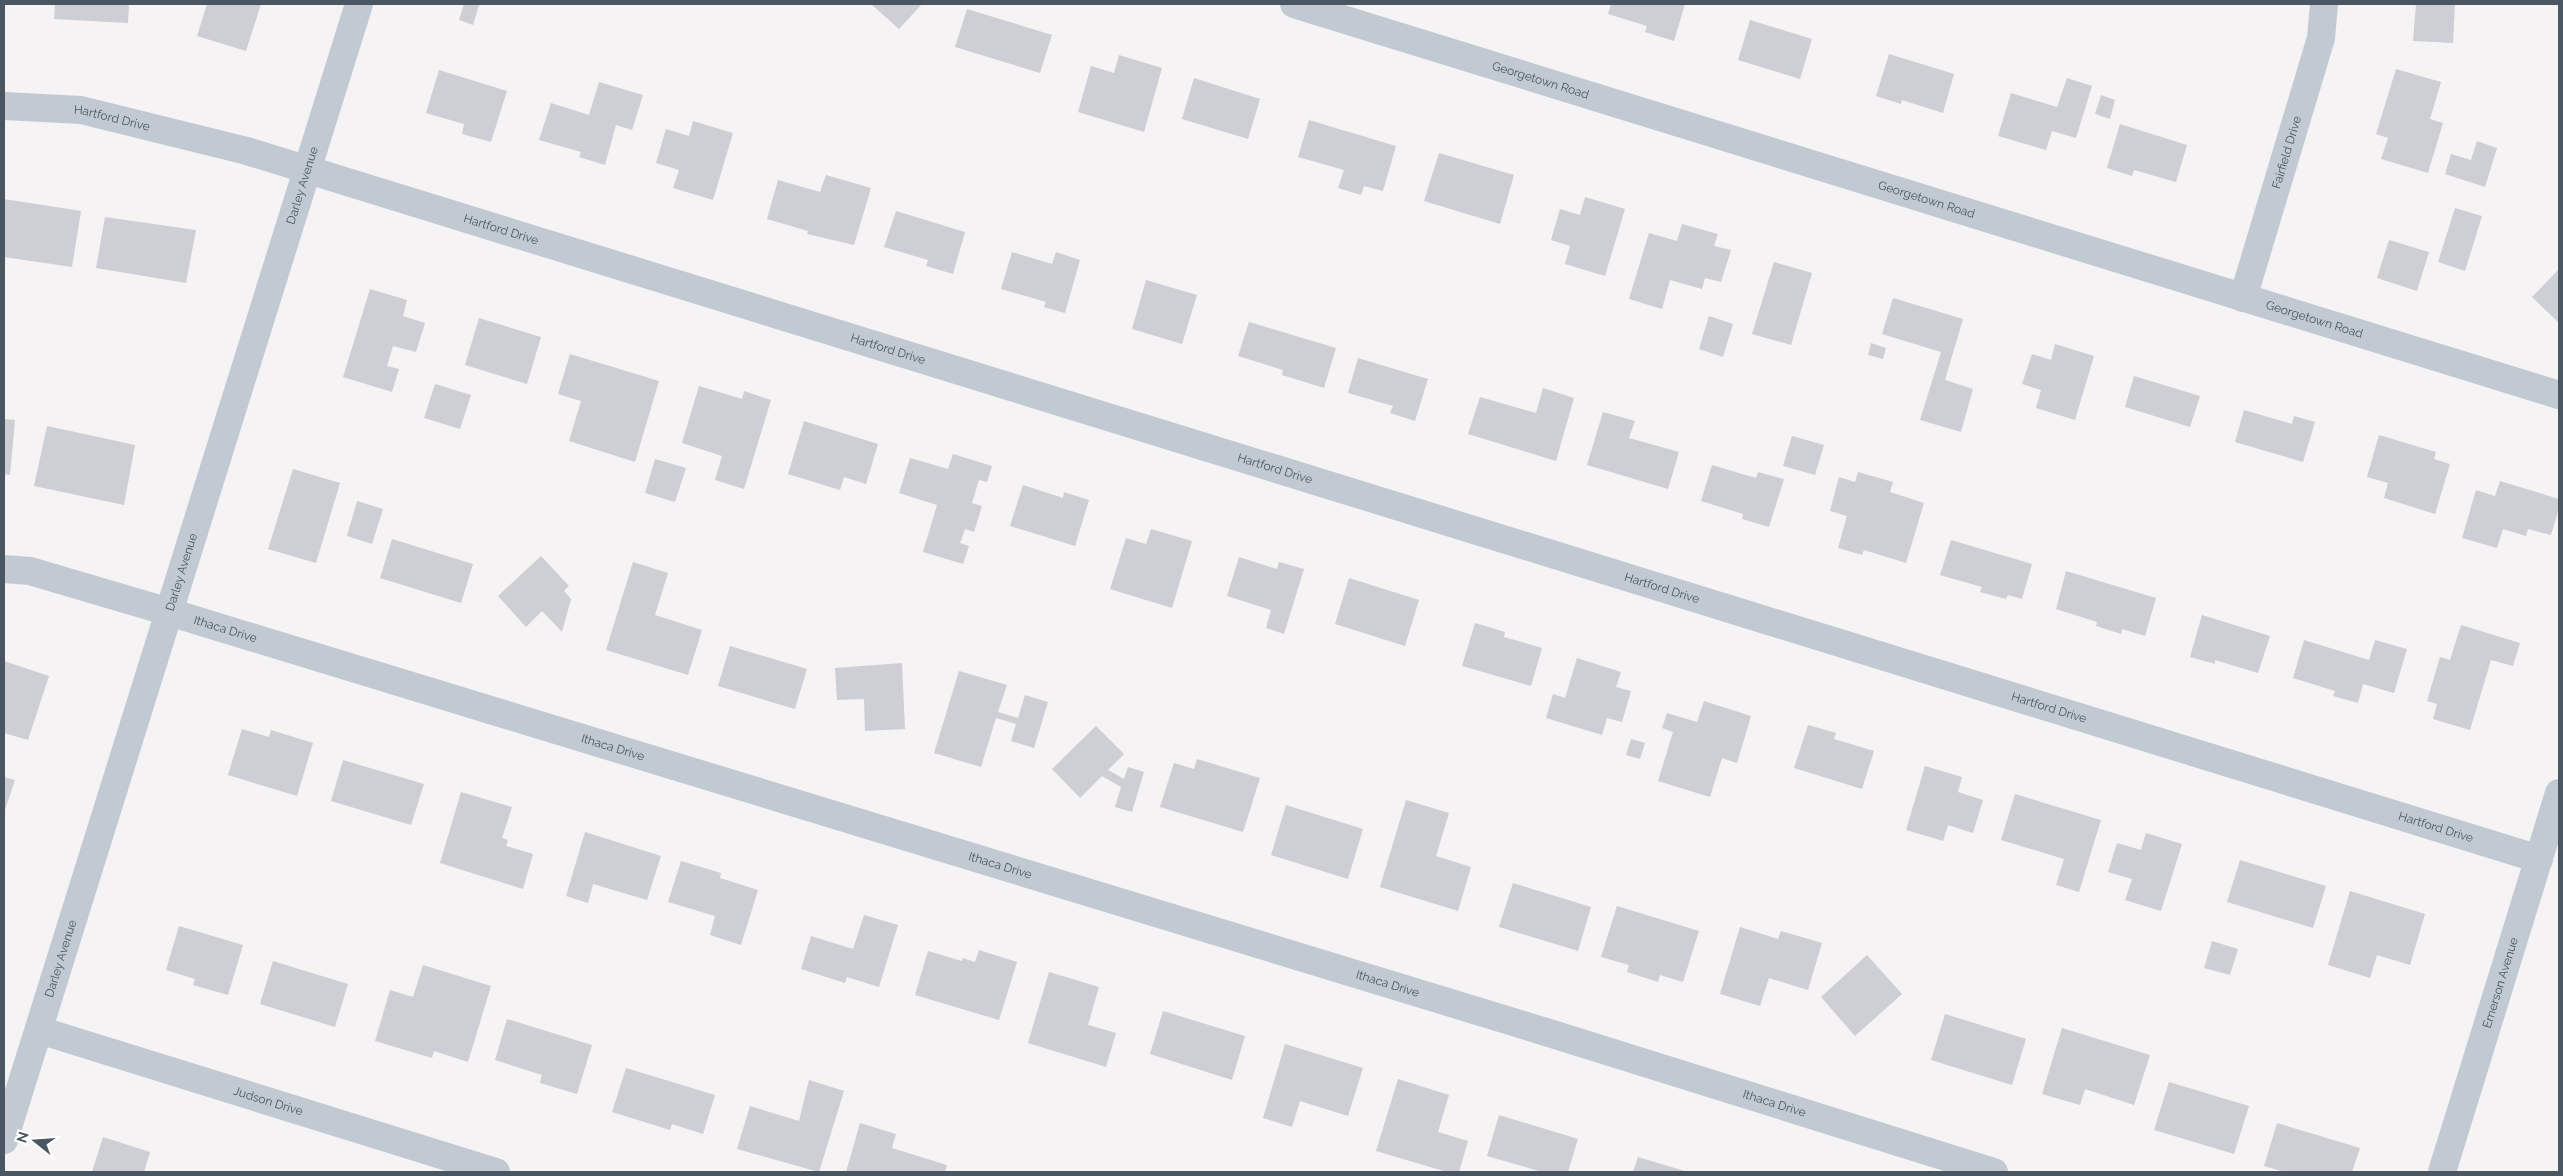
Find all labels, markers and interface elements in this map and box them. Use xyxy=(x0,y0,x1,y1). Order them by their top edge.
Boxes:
street label: Georgetown Road xyxy=(1490,59,1591,102)
street label: Hartford Drive xyxy=(74,103,151,134)
street label: Fairfield Drive xyxy=(2269,114,2304,190)
street label: Darley Avenue xyxy=(284,145,321,226)
street label: Georgetown Road xyxy=(1876,178,1977,221)
street label: Hartford Drive xyxy=(462,211,540,248)
street label: Georgetown Road xyxy=(2264,298,2365,341)
street label: Hartford Drive xyxy=(849,331,927,367)
street label: Hartford Drive xyxy=(1236,450,1314,487)
street label: Darley Avenue xyxy=(163,532,200,613)
street label: Hartford Drive xyxy=(1623,570,1701,606)
street label: Ithaca Drive xyxy=(192,613,259,645)
street label: Hartford Drive xyxy=(2010,689,2088,726)
street label: Ithaca Drive xyxy=(580,731,646,764)
street label: Hartford Drive xyxy=(2397,809,2475,845)
street label: Ithaca Drive xyxy=(967,849,1034,882)
street label: Darley Avenue xyxy=(42,918,79,999)
street label: Emerson Avenue xyxy=(2480,936,2521,1030)
street label: Ithaca Drive xyxy=(1354,967,1421,1000)
street label: Judson Drive xyxy=(232,1084,305,1119)
street label: Ithaca Drive xyxy=(1741,1087,1808,1120)
north arrow xyxy=(10,1116,60,1166)
text: N xyxy=(13,1130,32,1145)

